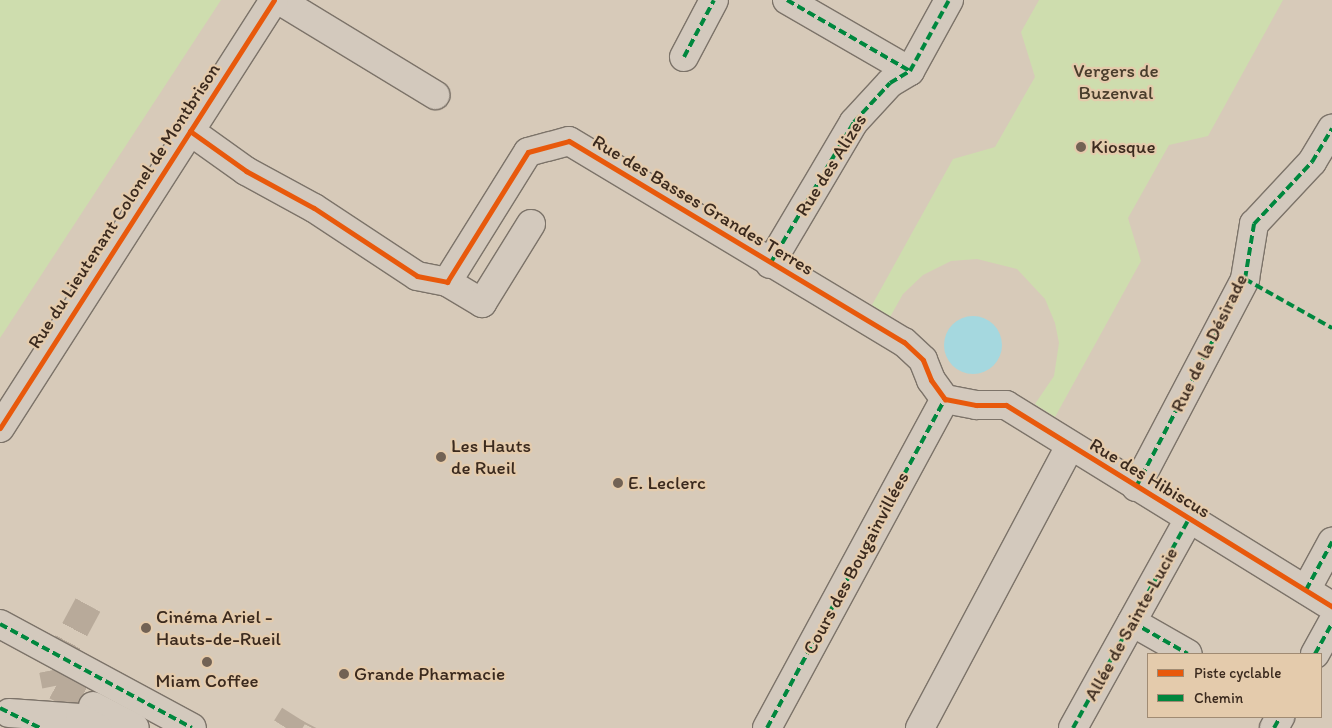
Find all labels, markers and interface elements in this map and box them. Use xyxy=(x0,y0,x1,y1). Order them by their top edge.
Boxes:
street label: Rue du Lieutenant Colonel de Montbrison xyxy=(23,59,225,353)
park label: Vergers de Buzenval xyxy=(1073,60,1159,104)
street label: Rue des Alizes xyxy=(791,110,871,220)
street label: Rue des Basses Grandes Terres xyxy=(589,131,817,279)
place label: Kiosque xyxy=(1091,136,1155,158)
marker: Kiosque xyxy=(1075,141,1087,153)
street label: Rue de la Désirade xyxy=(1166,271,1252,415)
street label: Rue des Hibiscus xyxy=(1086,433,1214,523)
place label: Les Hauts de Rueil xyxy=(451,435,531,479)
marker: Les Hauts de Rueil xyxy=(435,451,447,463)
street label: Cours des Bougainvillées xyxy=(798,468,914,658)
place label: E. Leclerc xyxy=(628,472,706,494)
marker: E. Leclerc xyxy=(612,477,624,489)
street label: Allée de Sainte-Lucie xyxy=(1079,543,1183,705)
place label: Cinéma Ariel - Hauts-de-Rueil xyxy=(156,606,281,650)
marker: Cinéma Ariel - Hauts-de-Rueil xyxy=(140,622,152,634)
legend xyxy=(1147,653,1322,718)
marker: Miam Coffee xyxy=(201,656,213,668)
place label: Grande Pharmacie xyxy=(354,663,505,685)
text: Piste cyclable xyxy=(1194,664,1281,682)
marker: Grande Pharmacie xyxy=(338,668,350,680)
place label: Miam Coffee xyxy=(155,670,259,692)
text: Chemin xyxy=(1194,689,1243,707)

